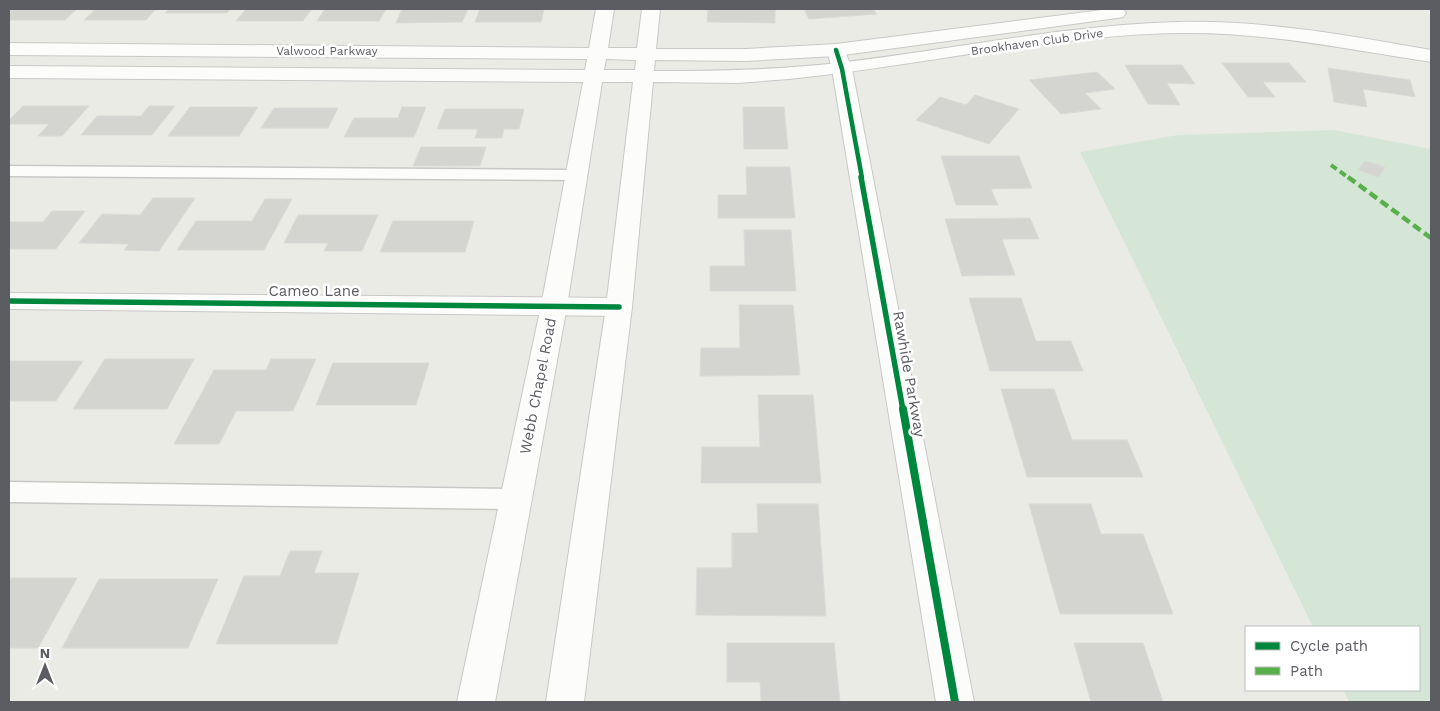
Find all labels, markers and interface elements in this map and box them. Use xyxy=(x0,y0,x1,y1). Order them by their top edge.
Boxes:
street label: Brookhaven Club Drive xyxy=(970,26,1104,58)
street label: Valwood Parkway xyxy=(276,44,379,58)
street label: Cameo Lane xyxy=(268,282,360,300)
street label: Rawhide Parkway xyxy=(889,310,929,439)
street label: Webb Chapel Road xyxy=(516,316,560,456)
legend xyxy=(1245,626,1420,691)
text: Cycle path xyxy=(1290,637,1368,655)
north arrow xyxy=(20,641,70,691)
text: N xyxy=(40,645,50,661)
text: Path xyxy=(1290,662,1323,680)

